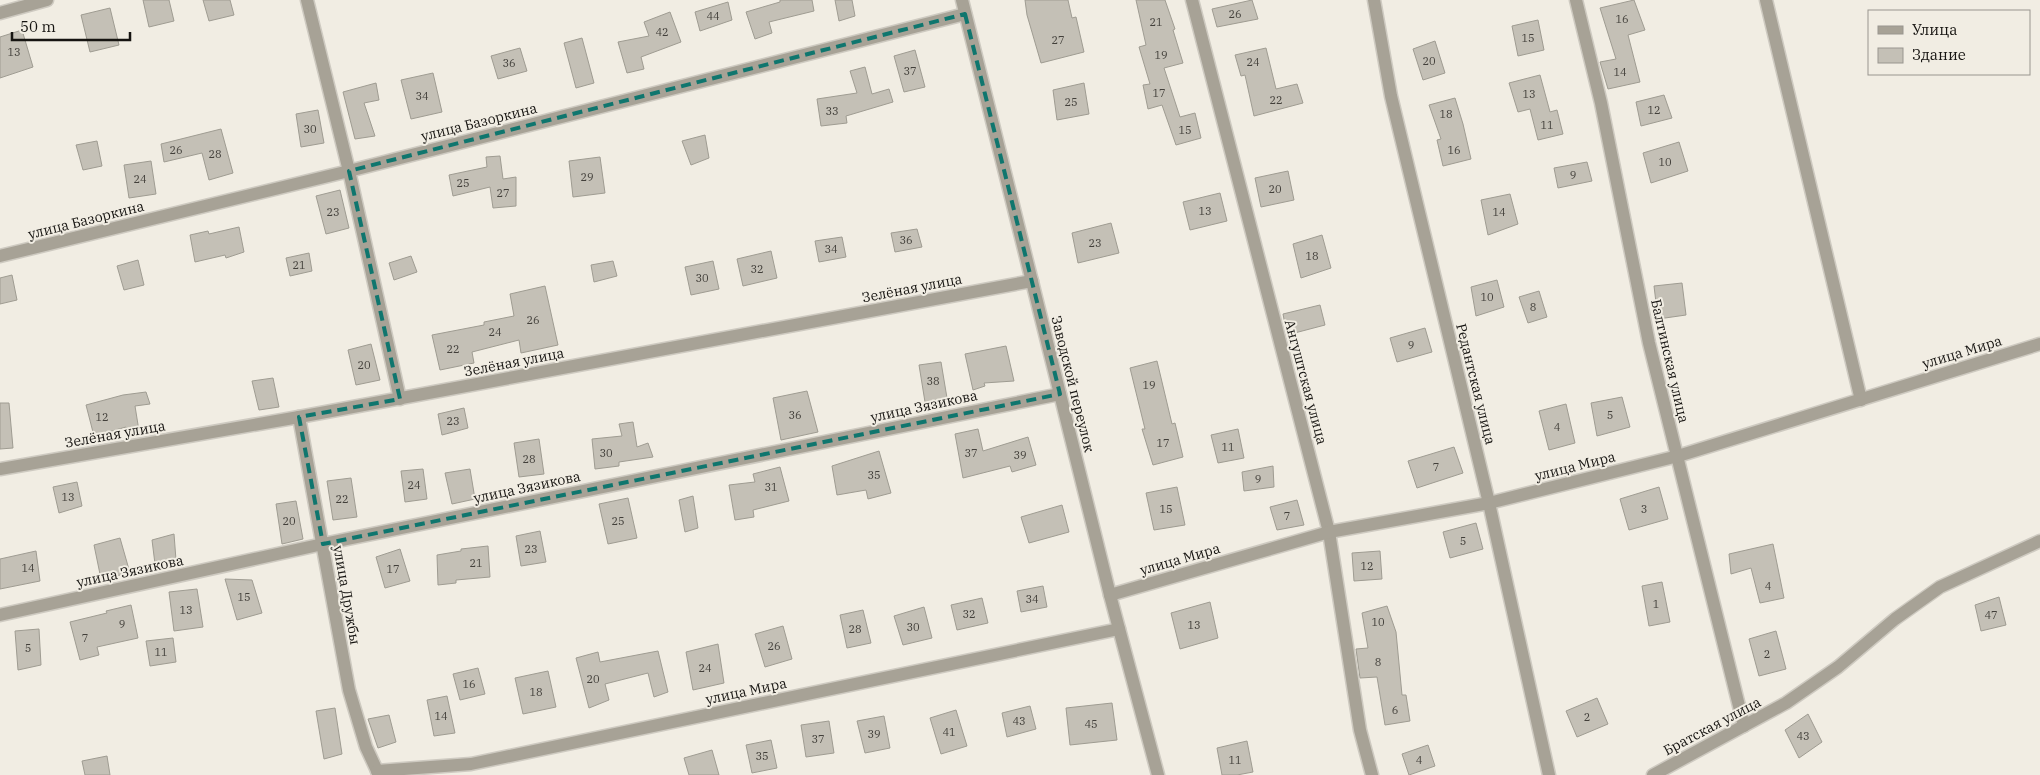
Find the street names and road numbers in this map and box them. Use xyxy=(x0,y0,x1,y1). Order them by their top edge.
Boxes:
street label: улица Базоркина xyxy=(419,99,539,145)
street label: улица Базоркина xyxy=(26,197,146,243)
street label: Зелёная улица xyxy=(860,269,964,307)
street label: Балтинская улица xyxy=(1647,297,1693,425)
street label: Заводской переулок xyxy=(1047,314,1099,454)
street label: Ангуштская улица xyxy=(1281,318,1331,447)
street label: Редантская улица xyxy=(1452,322,1500,447)
street label: улица Мира xyxy=(1920,331,2004,373)
street label: Зелёная улица xyxy=(462,343,566,381)
street label: улица Зязикова xyxy=(869,386,979,426)
street label: Зелёная улица xyxy=(63,416,167,452)
street label: улица Мира xyxy=(1533,447,1618,485)
street label: улица Зязикова xyxy=(472,467,582,507)
street label: улица Мира xyxy=(1138,539,1223,579)
street label: улица Дружбы xyxy=(329,544,365,646)
street label: улица Зязикова xyxy=(75,551,185,591)
street label: улица Мира xyxy=(704,674,789,708)
street label: Братская улица xyxy=(1660,693,1764,759)

